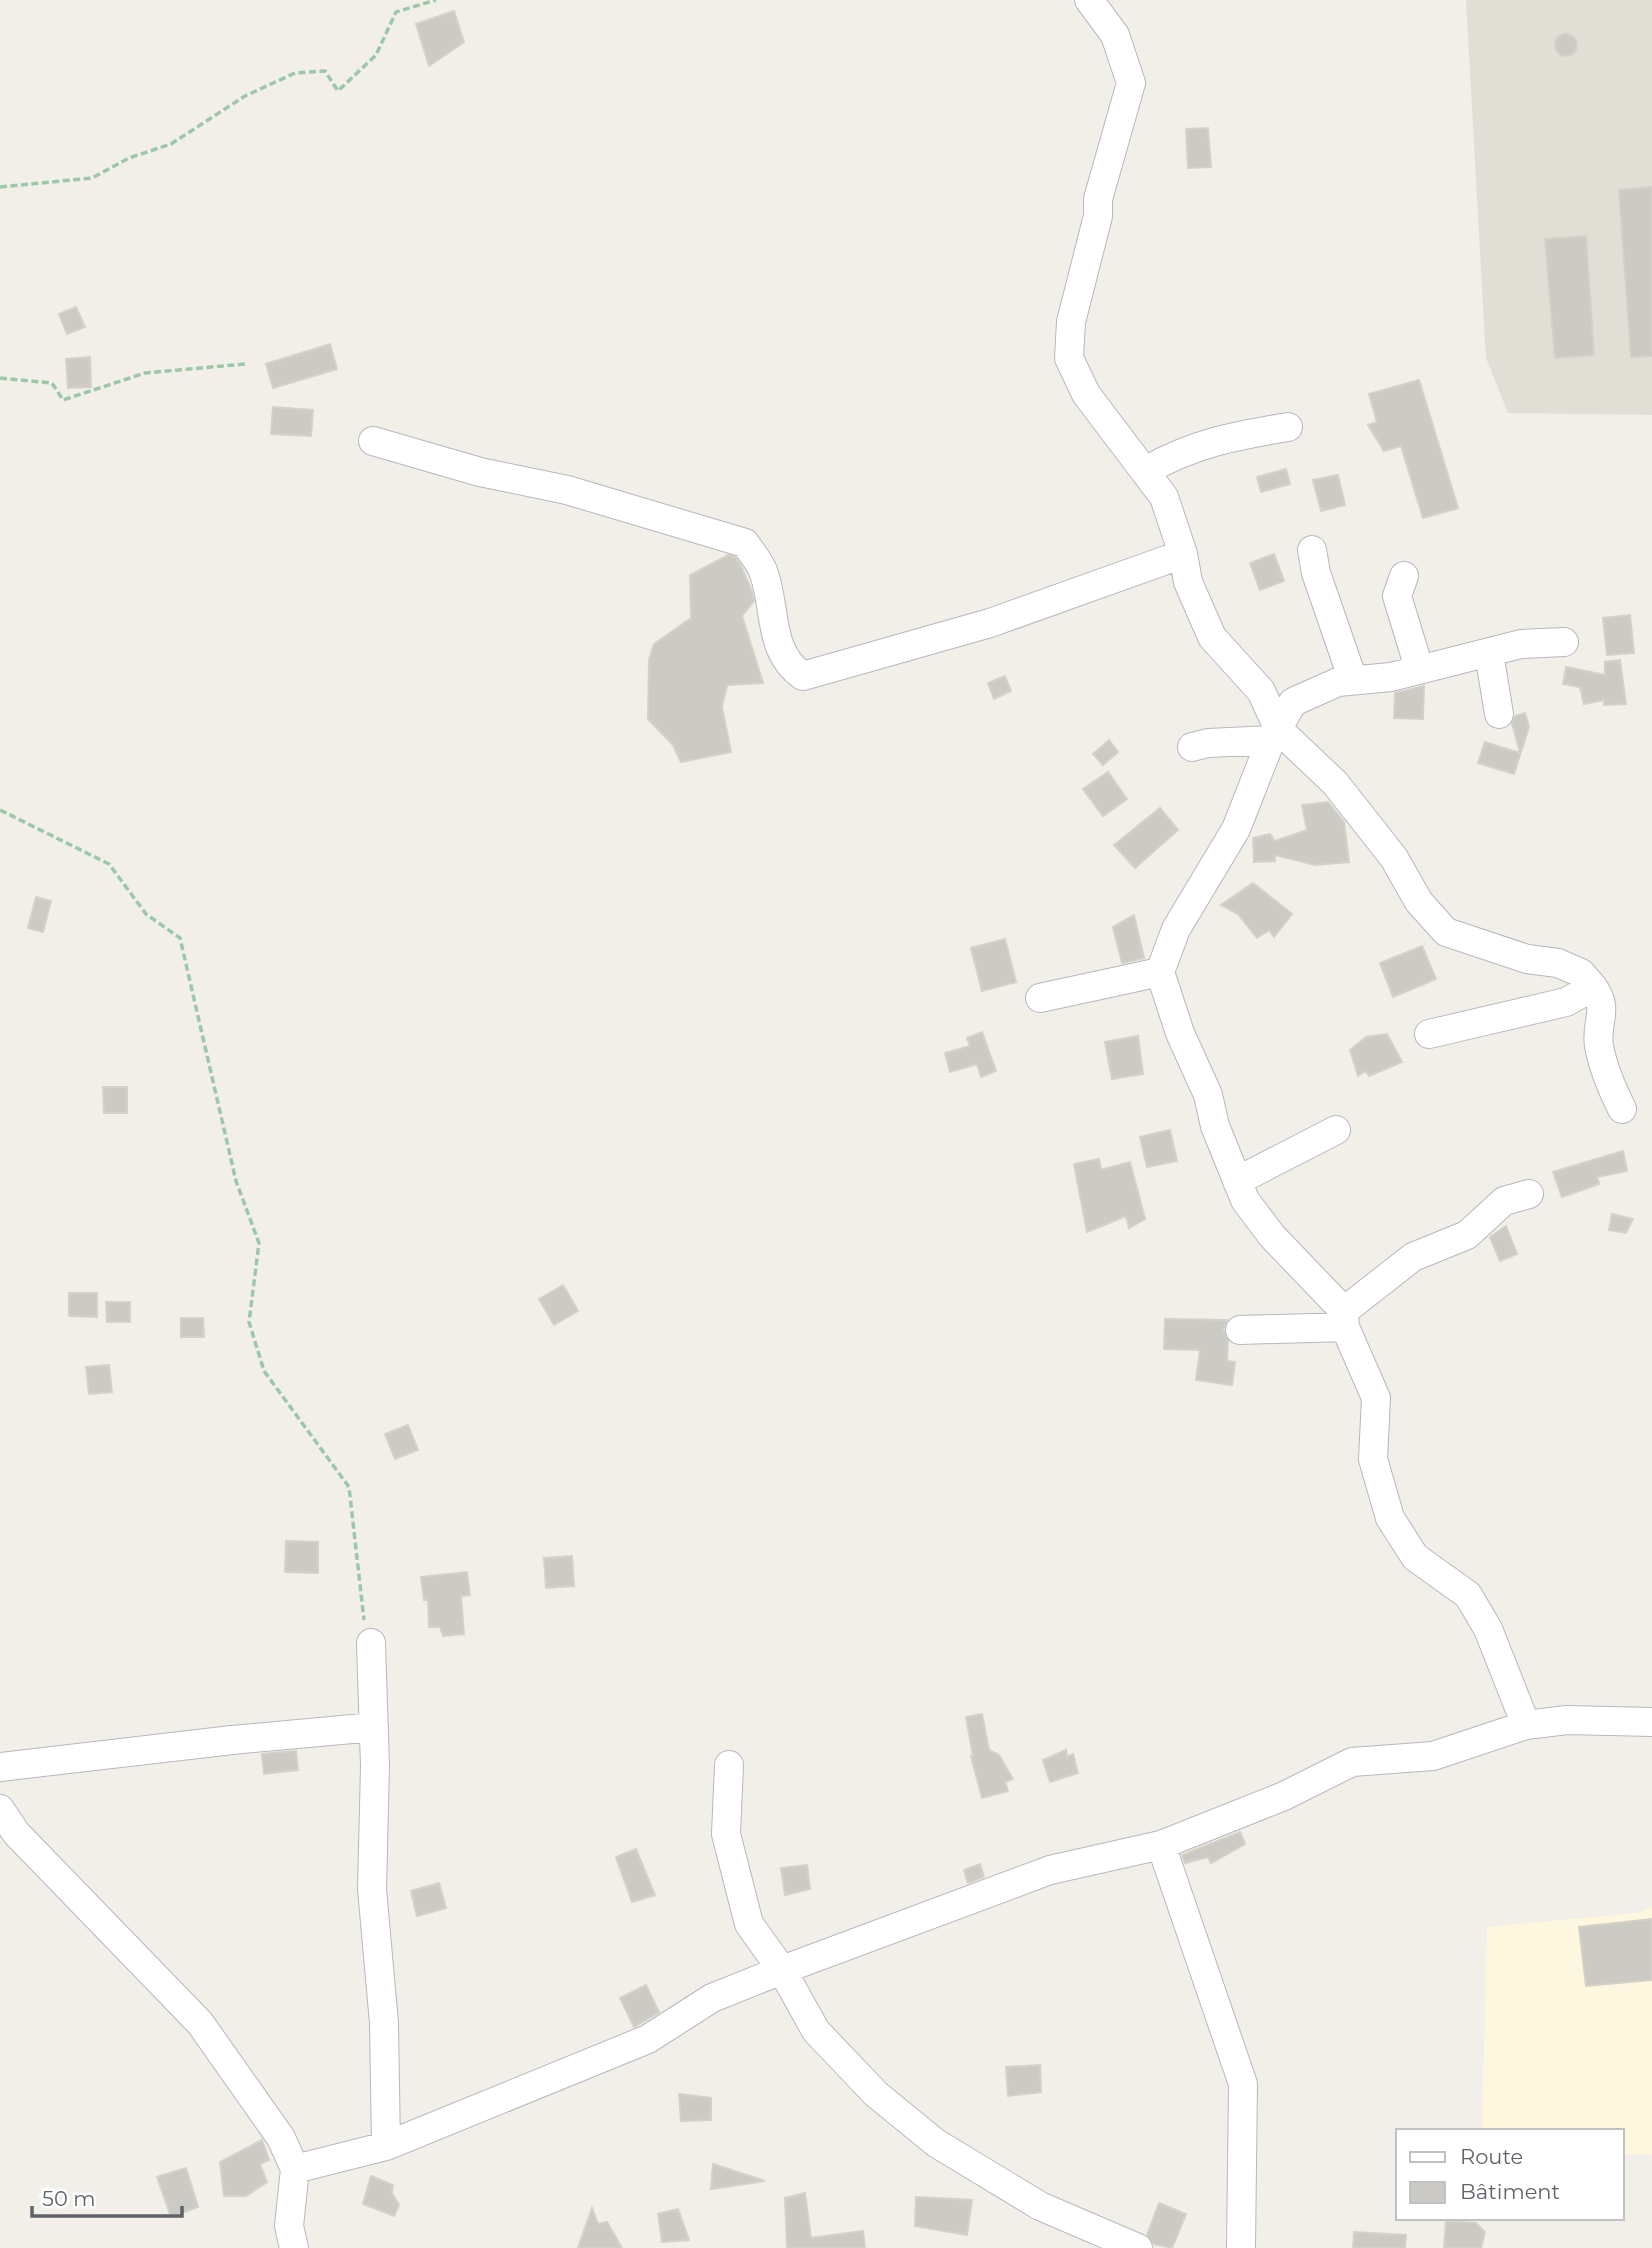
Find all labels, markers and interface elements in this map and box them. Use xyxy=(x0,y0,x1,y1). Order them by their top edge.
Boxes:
legend xyxy=(1396,2129,1624,2220)
text: Route xyxy=(1460,2144,1523,2169)
scale bar xyxy=(32,2174,182,2218)
text: Bâtiment xyxy=(1460,2179,1560,2204)
text: 50 m xyxy=(42,2186,96,2211)

